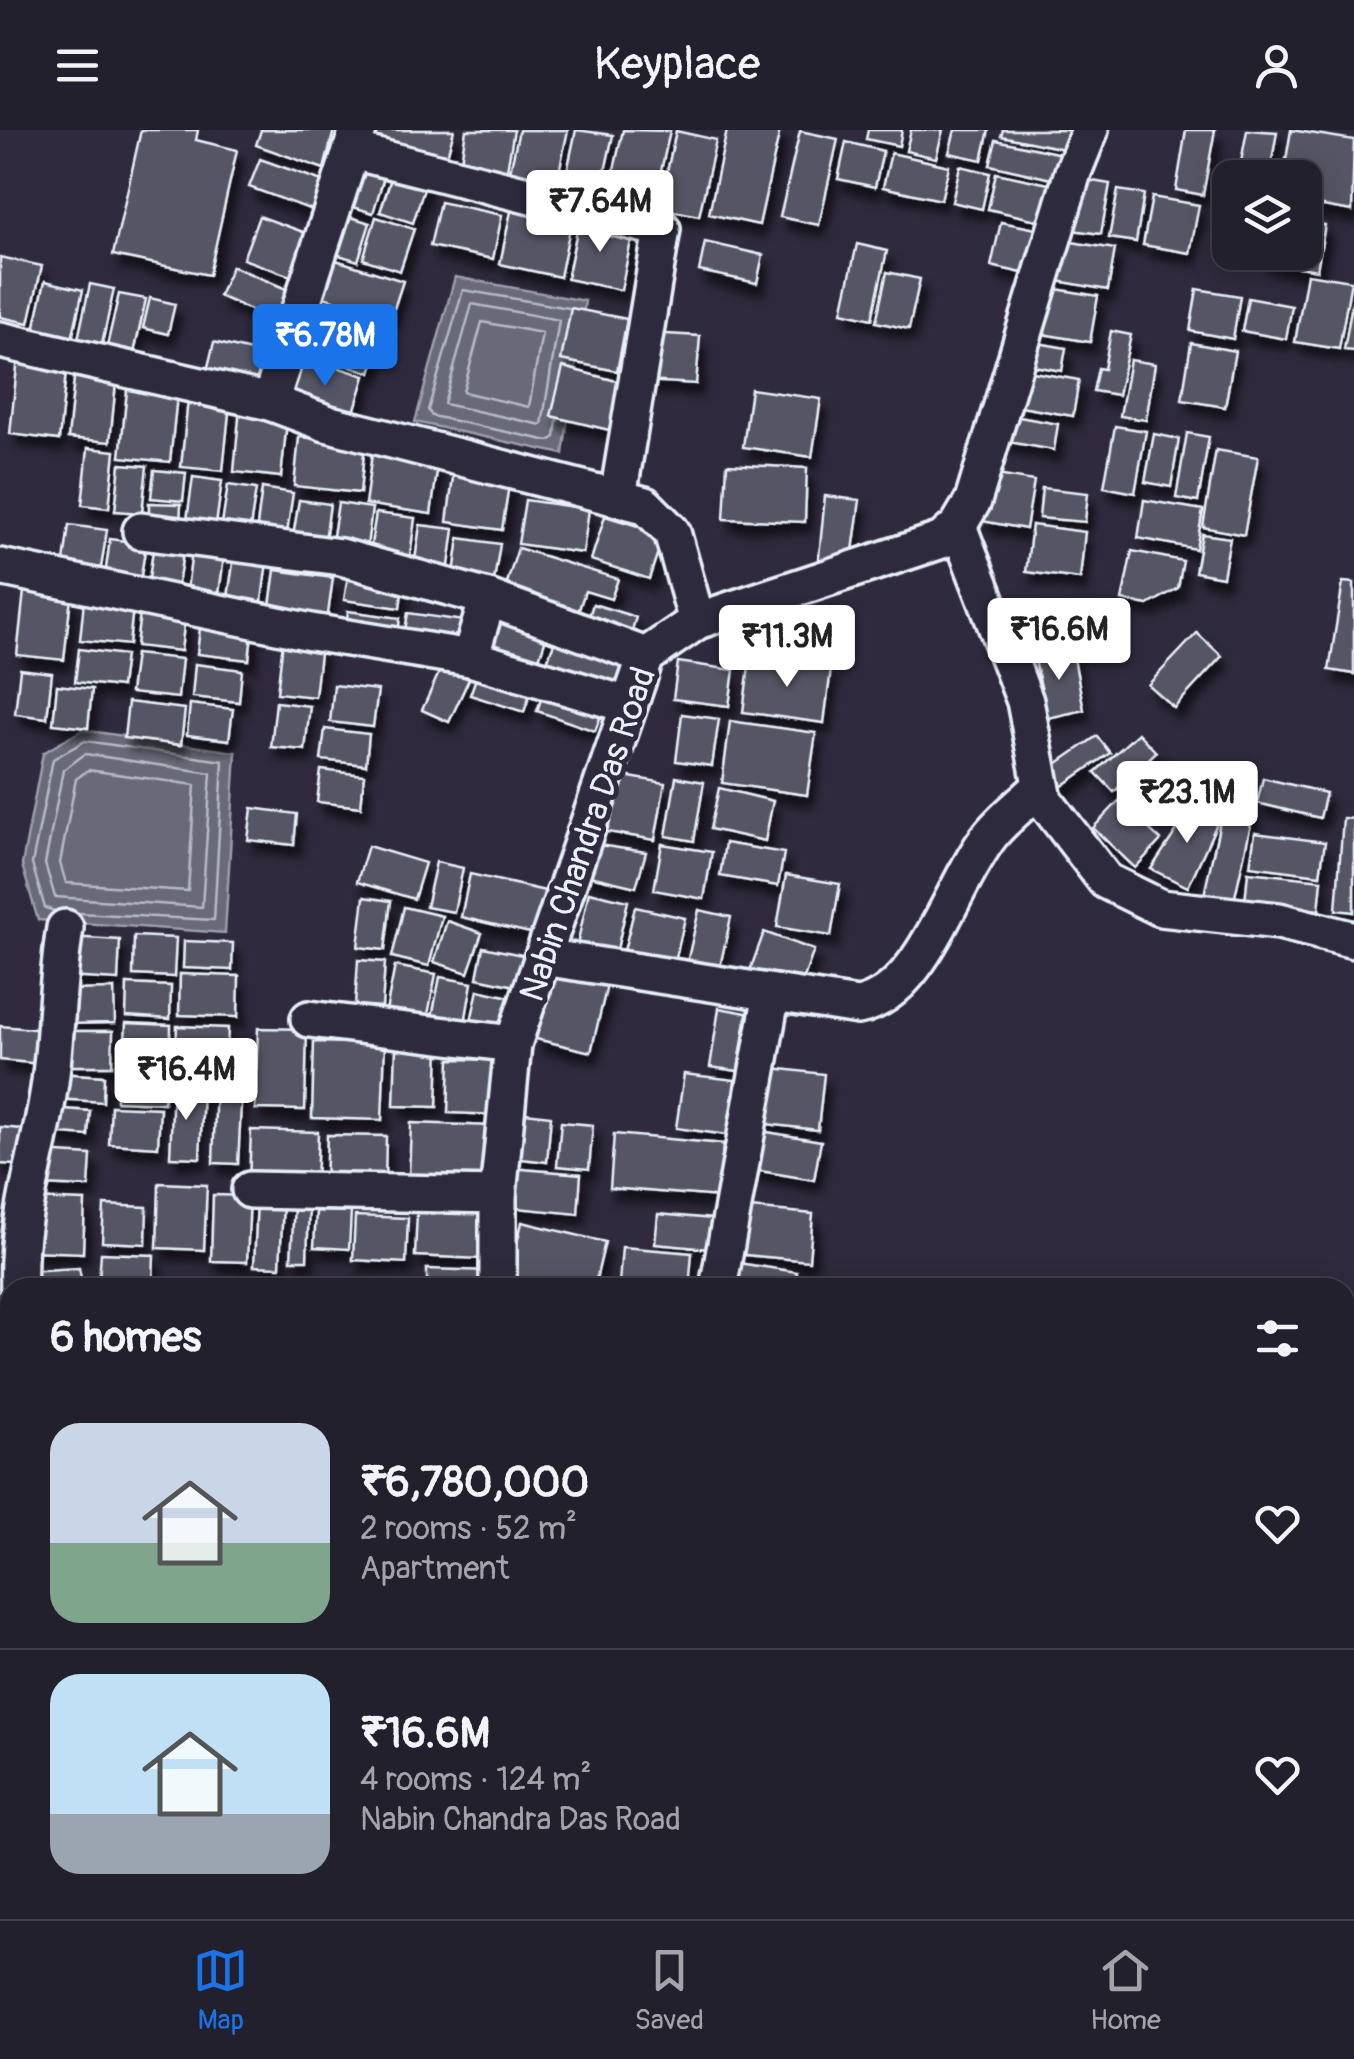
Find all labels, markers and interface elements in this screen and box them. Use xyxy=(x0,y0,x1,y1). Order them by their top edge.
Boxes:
text: Keyplace xyxy=(594,37,760,93)
icon: menu xyxy=(50,38,105,93)
icon: person xyxy=(1249,38,1304,93)
map controls xyxy=(1212,160,1322,270)
button: layers xyxy=(1212,160,1322,270)
pin: ₹7.64M xyxy=(519,170,681,255)
text: ₹7.64M xyxy=(548,182,652,222)
pin: ₹6.78M xyxy=(244,304,406,389)
text: ₹6.78M xyxy=(275,316,375,356)
pin: ₹16.6M xyxy=(978,598,1140,683)
pin: ₹11.3M xyxy=(706,605,868,690)
text: ₹16.6M xyxy=(1009,610,1109,650)
text: ₹11.3M xyxy=(741,617,833,657)
street label: Nabin Chandra Das Road xyxy=(510,661,666,1007)
pin: ₹23.1M xyxy=(1106,761,1268,846)
text: ₹23.1M xyxy=(1139,773,1235,813)
pin: ₹16.4M xyxy=(105,1038,267,1123)
text: ₹16.4M xyxy=(137,1050,235,1090)
icon: filters xyxy=(1250,1311,1305,1366)
text: 6 homes xyxy=(50,1312,201,1364)
text: ₹6,780,000 xyxy=(360,1457,589,1509)
icon: home xyxy=(130,1463,250,1583)
icon: heart xyxy=(1250,1496,1305,1551)
text: 2 rooms · 52 m² xyxy=(360,1509,577,1549)
text: Apartment xyxy=(360,1549,509,1589)
text: ₹16.6M xyxy=(360,1708,490,1760)
icon: home xyxy=(130,1714,250,1834)
icon: heart xyxy=(1250,1747,1305,1802)
text: 4 rooms · 124 m² xyxy=(360,1760,591,1800)
text: Nabin Chandra Das Road xyxy=(360,1800,681,1840)
tab: Map xyxy=(193,1943,248,2038)
tab: Saved xyxy=(634,1943,704,2038)
tab: Home xyxy=(1090,1943,1161,2038)

